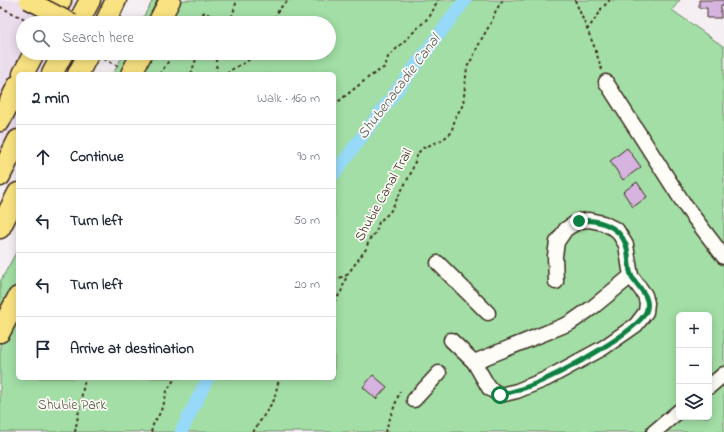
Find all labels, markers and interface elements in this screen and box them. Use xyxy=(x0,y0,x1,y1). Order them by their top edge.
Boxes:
search box xyxy=(16,16,336,60)
icon: search xyxy=(30,27,52,49)
text: Search here xyxy=(62,27,134,49)
water label: Shubenacadie Canal xyxy=(352,28,447,144)
text: 2 min xyxy=(32,86,69,111)
text: Walk · 160 m xyxy=(257,89,320,108)
street label: Shubie Canal Trail xyxy=(350,145,418,245)
icon: ahead xyxy=(32,146,54,168)
text: Continue xyxy=(70,146,124,168)
text: 90 m xyxy=(297,147,320,166)
icon: left xyxy=(32,210,54,232)
text: Turn left xyxy=(70,210,123,232)
text: 50 m xyxy=(294,211,320,230)
route end xyxy=(570,212,588,230)
icon: left xyxy=(32,274,54,296)
text: Turn left xyxy=(70,274,123,296)
text: 20 m xyxy=(295,275,320,294)
map controls xyxy=(676,312,712,420)
button: + xyxy=(676,312,712,348)
icon: arrive xyxy=(32,338,54,360)
text: Arrive at destination xyxy=(70,338,194,360)
button: − xyxy=(676,348,712,384)
button: layers xyxy=(676,384,712,420)
route start xyxy=(491,386,509,404)
park label: Shubie Park xyxy=(38,395,107,416)

